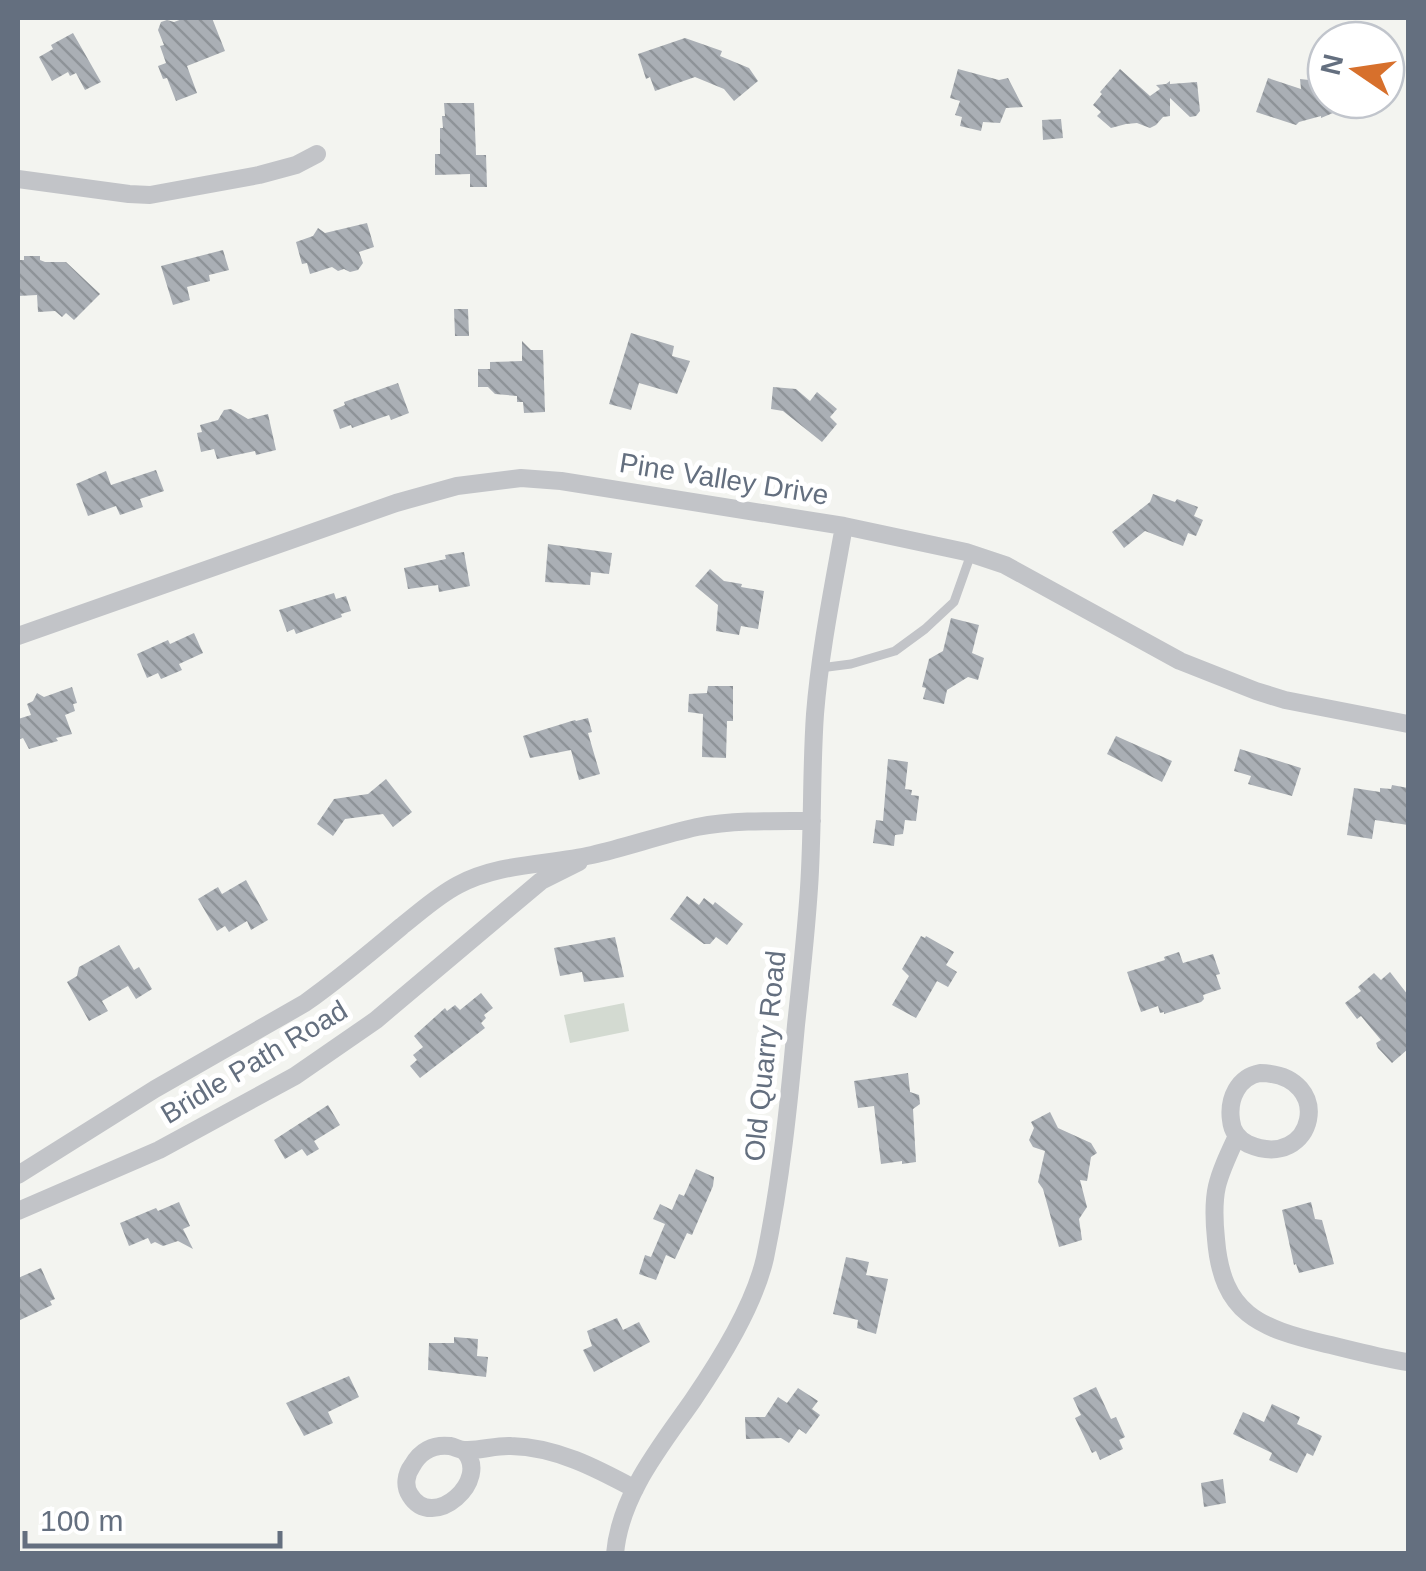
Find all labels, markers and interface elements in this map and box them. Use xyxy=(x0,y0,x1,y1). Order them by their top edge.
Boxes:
north arrow xyxy=(1306,20,1406,120)
text: N xyxy=(1315,51,1350,78)
street label: Pine Valley Drive xyxy=(617,447,831,511)
street label: Old Quarry Road xyxy=(739,949,791,1163)
street label: Bridle Path Road xyxy=(155,994,353,1130)
scale bar xyxy=(25,1486,280,1548)
text: 100 m xyxy=(40,1504,123,1537)

